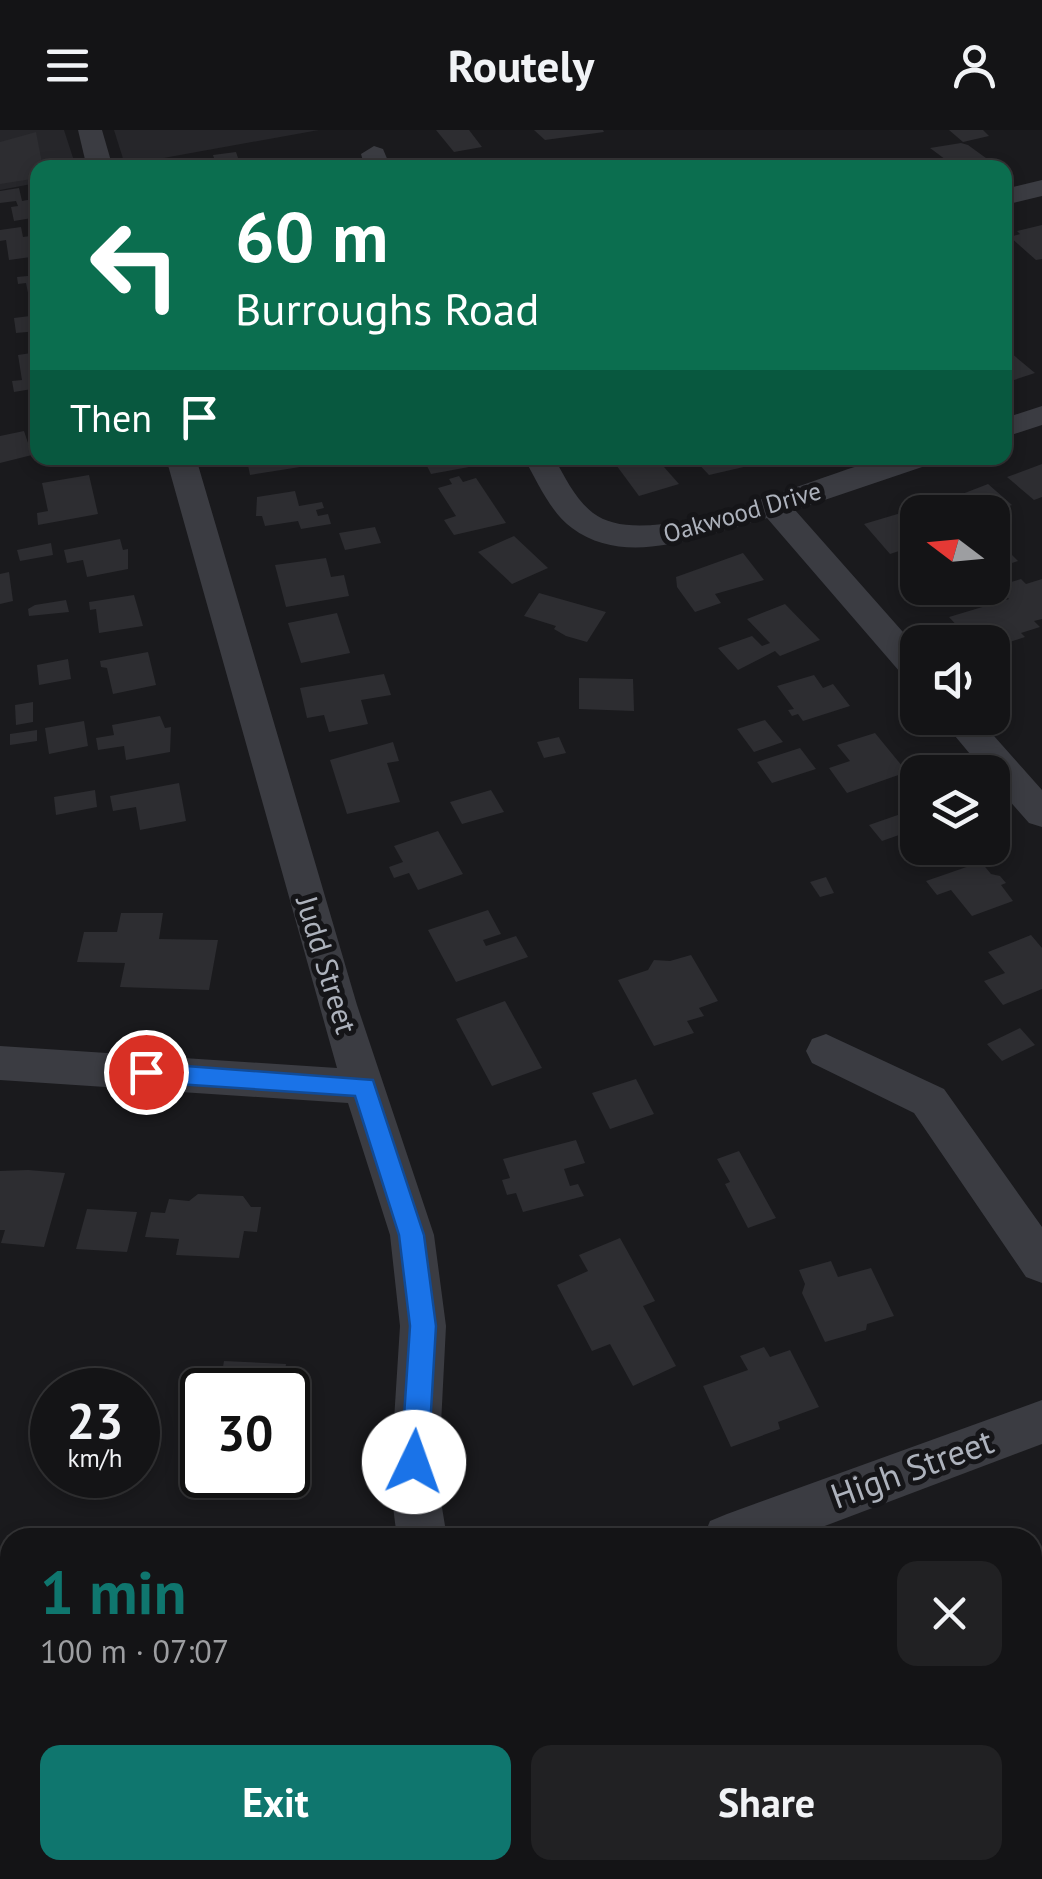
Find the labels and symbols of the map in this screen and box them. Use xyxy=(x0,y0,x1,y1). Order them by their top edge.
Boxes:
street label: Oakwood Drive xyxy=(659,474,825,550)
north arrow xyxy=(900,495,1010,605)
street label: Judd Street xyxy=(287,889,367,1038)
pin xyxy=(104,1030,189,1115)
speed limit sign: 30 xyxy=(180,1368,310,1498)
position arrow xyxy=(362,1410,466,1514)
street label: High Street xyxy=(824,1417,999,1519)

